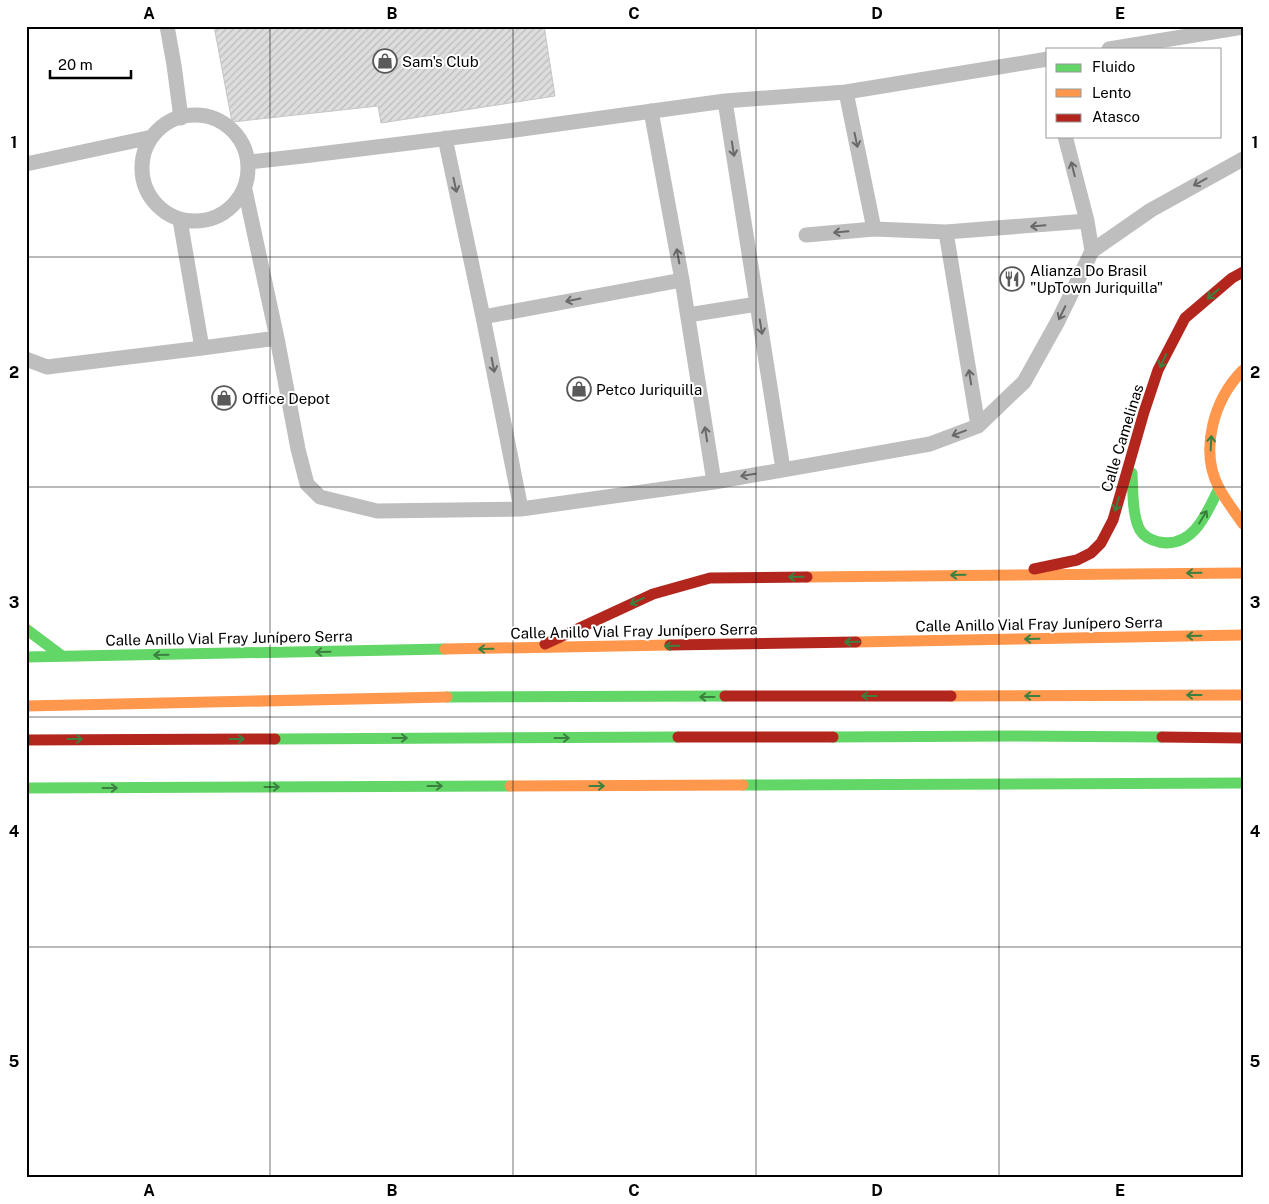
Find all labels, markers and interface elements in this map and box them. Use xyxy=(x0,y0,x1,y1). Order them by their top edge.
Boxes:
text: A xyxy=(143,4,155,23)
text: B xyxy=(387,4,398,23)
text: C xyxy=(628,4,640,23)
text: D xyxy=(871,4,883,23)
text: E xyxy=(1115,4,1125,23)
scale bar xyxy=(50,48,131,80)
shop icon: Sam's Club xyxy=(372,48,398,74)
legend xyxy=(1046,48,1222,138)
place label: Sam's Club xyxy=(402,53,479,70)
text: 20 m xyxy=(58,56,93,73)
text: Fluido xyxy=(1092,58,1135,75)
text: Lento xyxy=(1092,84,1131,101)
text: Atasco xyxy=(1092,108,1140,125)
one-way arrow xyxy=(851,131,861,147)
text: 1 xyxy=(11,133,17,152)
text: 1 xyxy=(1252,133,1258,152)
one-way arrow xyxy=(728,141,738,157)
one-way arrow xyxy=(1068,162,1077,178)
one-way arrow xyxy=(451,177,460,193)
one-way arrow xyxy=(1193,178,1208,188)
one-way arrow xyxy=(1030,221,1046,230)
one-way arrow xyxy=(833,227,849,237)
one-way arrow xyxy=(672,248,682,264)
place label: Alianza Do Brasil "UpTown Juriquilla" xyxy=(1030,262,1163,296)
restaurant icon: Alianza Do Brasil "UpTown Juriquilla" xyxy=(999,266,1025,292)
one-way arrow xyxy=(1206,288,1219,299)
one-way arrow xyxy=(566,296,582,306)
one-way arrow xyxy=(1057,306,1067,321)
one-way arrow xyxy=(756,319,766,335)
one-way arrow xyxy=(1158,353,1167,368)
one-way arrow xyxy=(488,356,498,372)
text: 2 xyxy=(9,363,19,382)
text: 2 xyxy=(1250,363,1260,382)
one-way arrow xyxy=(964,370,974,386)
shop icon: Petco Juriquilla xyxy=(566,376,592,402)
place label: Petco Juriquilla xyxy=(596,381,702,398)
street label: Calle Camelinas xyxy=(1098,382,1146,494)
shop icon: Office Depot xyxy=(211,385,237,411)
place label: Office Depot xyxy=(242,390,330,407)
one-way arrow xyxy=(701,426,711,442)
one-way arrow xyxy=(951,429,967,438)
one-way arrow xyxy=(1206,435,1215,451)
one-way arrow xyxy=(741,471,757,481)
one-way arrow xyxy=(1112,495,1122,511)
one-way arrow xyxy=(1198,511,1208,525)
one-way arrow xyxy=(1186,568,1202,578)
one-way arrow xyxy=(951,570,967,580)
one-way arrow xyxy=(788,572,804,582)
text: 3 xyxy=(9,593,19,612)
text: 3 xyxy=(1250,593,1260,612)
one-way arrow xyxy=(630,597,645,607)
street label: Calle Anillo Vial Fray Junípero Serra xyxy=(915,613,1163,635)
street label: Calle Anillo Vial Fray Junípero Serra xyxy=(510,620,758,642)
street label: Calle Anillo Vial Fray Junípero Serra xyxy=(105,627,353,649)
one-way arrow xyxy=(1186,631,1202,641)
one-way arrow xyxy=(1024,634,1040,644)
one-way arrow xyxy=(844,638,860,647)
one-way arrow xyxy=(664,641,680,651)
one-way arrow xyxy=(478,644,494,654)
one-way arrow xyxy=(316,647,332,657)
one-way arrow xyxy=(153,650,169,659)
one-way arrow xyxy=(1186,690,1202,700)
one-way arrow xyxy=(861,691,878,701)
one-way arrow xyxy=(1024,691,1040,701)
one-way arrow xyxy=(699,692,715,702)
one-way arrow xyxy=(392,733,408,743)
one-way arrow xyxy=(554,733,570,742)
one-way arrow xyxy=(229,734,245,744)
one-way arrow xyxy=(67,735,83,744)
one-way arrow xyxy=(426,781,443,791)
one-way arrow xyxy=(589,781,605,791)
one-way arrow xyxy=(264,782,280,792)
one-way arrow xyxy=(102,783,118,793)
text: 4 xyxy=(9,822,20,841)
text: 4 xyxy=(1250,822,1261,841)
text: 5 xyxy=(9,1052,20,1071)
text: 5 xyxy=(1250,1052,1261,1071)
text: A xyxy=(143,1181,155,1200)
text: B xyxy=(387,1181,398,1200)
text: C xyxy=(628,1181,640,1200)
text: D xyxy=(871,1181,883,1200)
text: E xyxy=(1115,1181,1125,1200)

